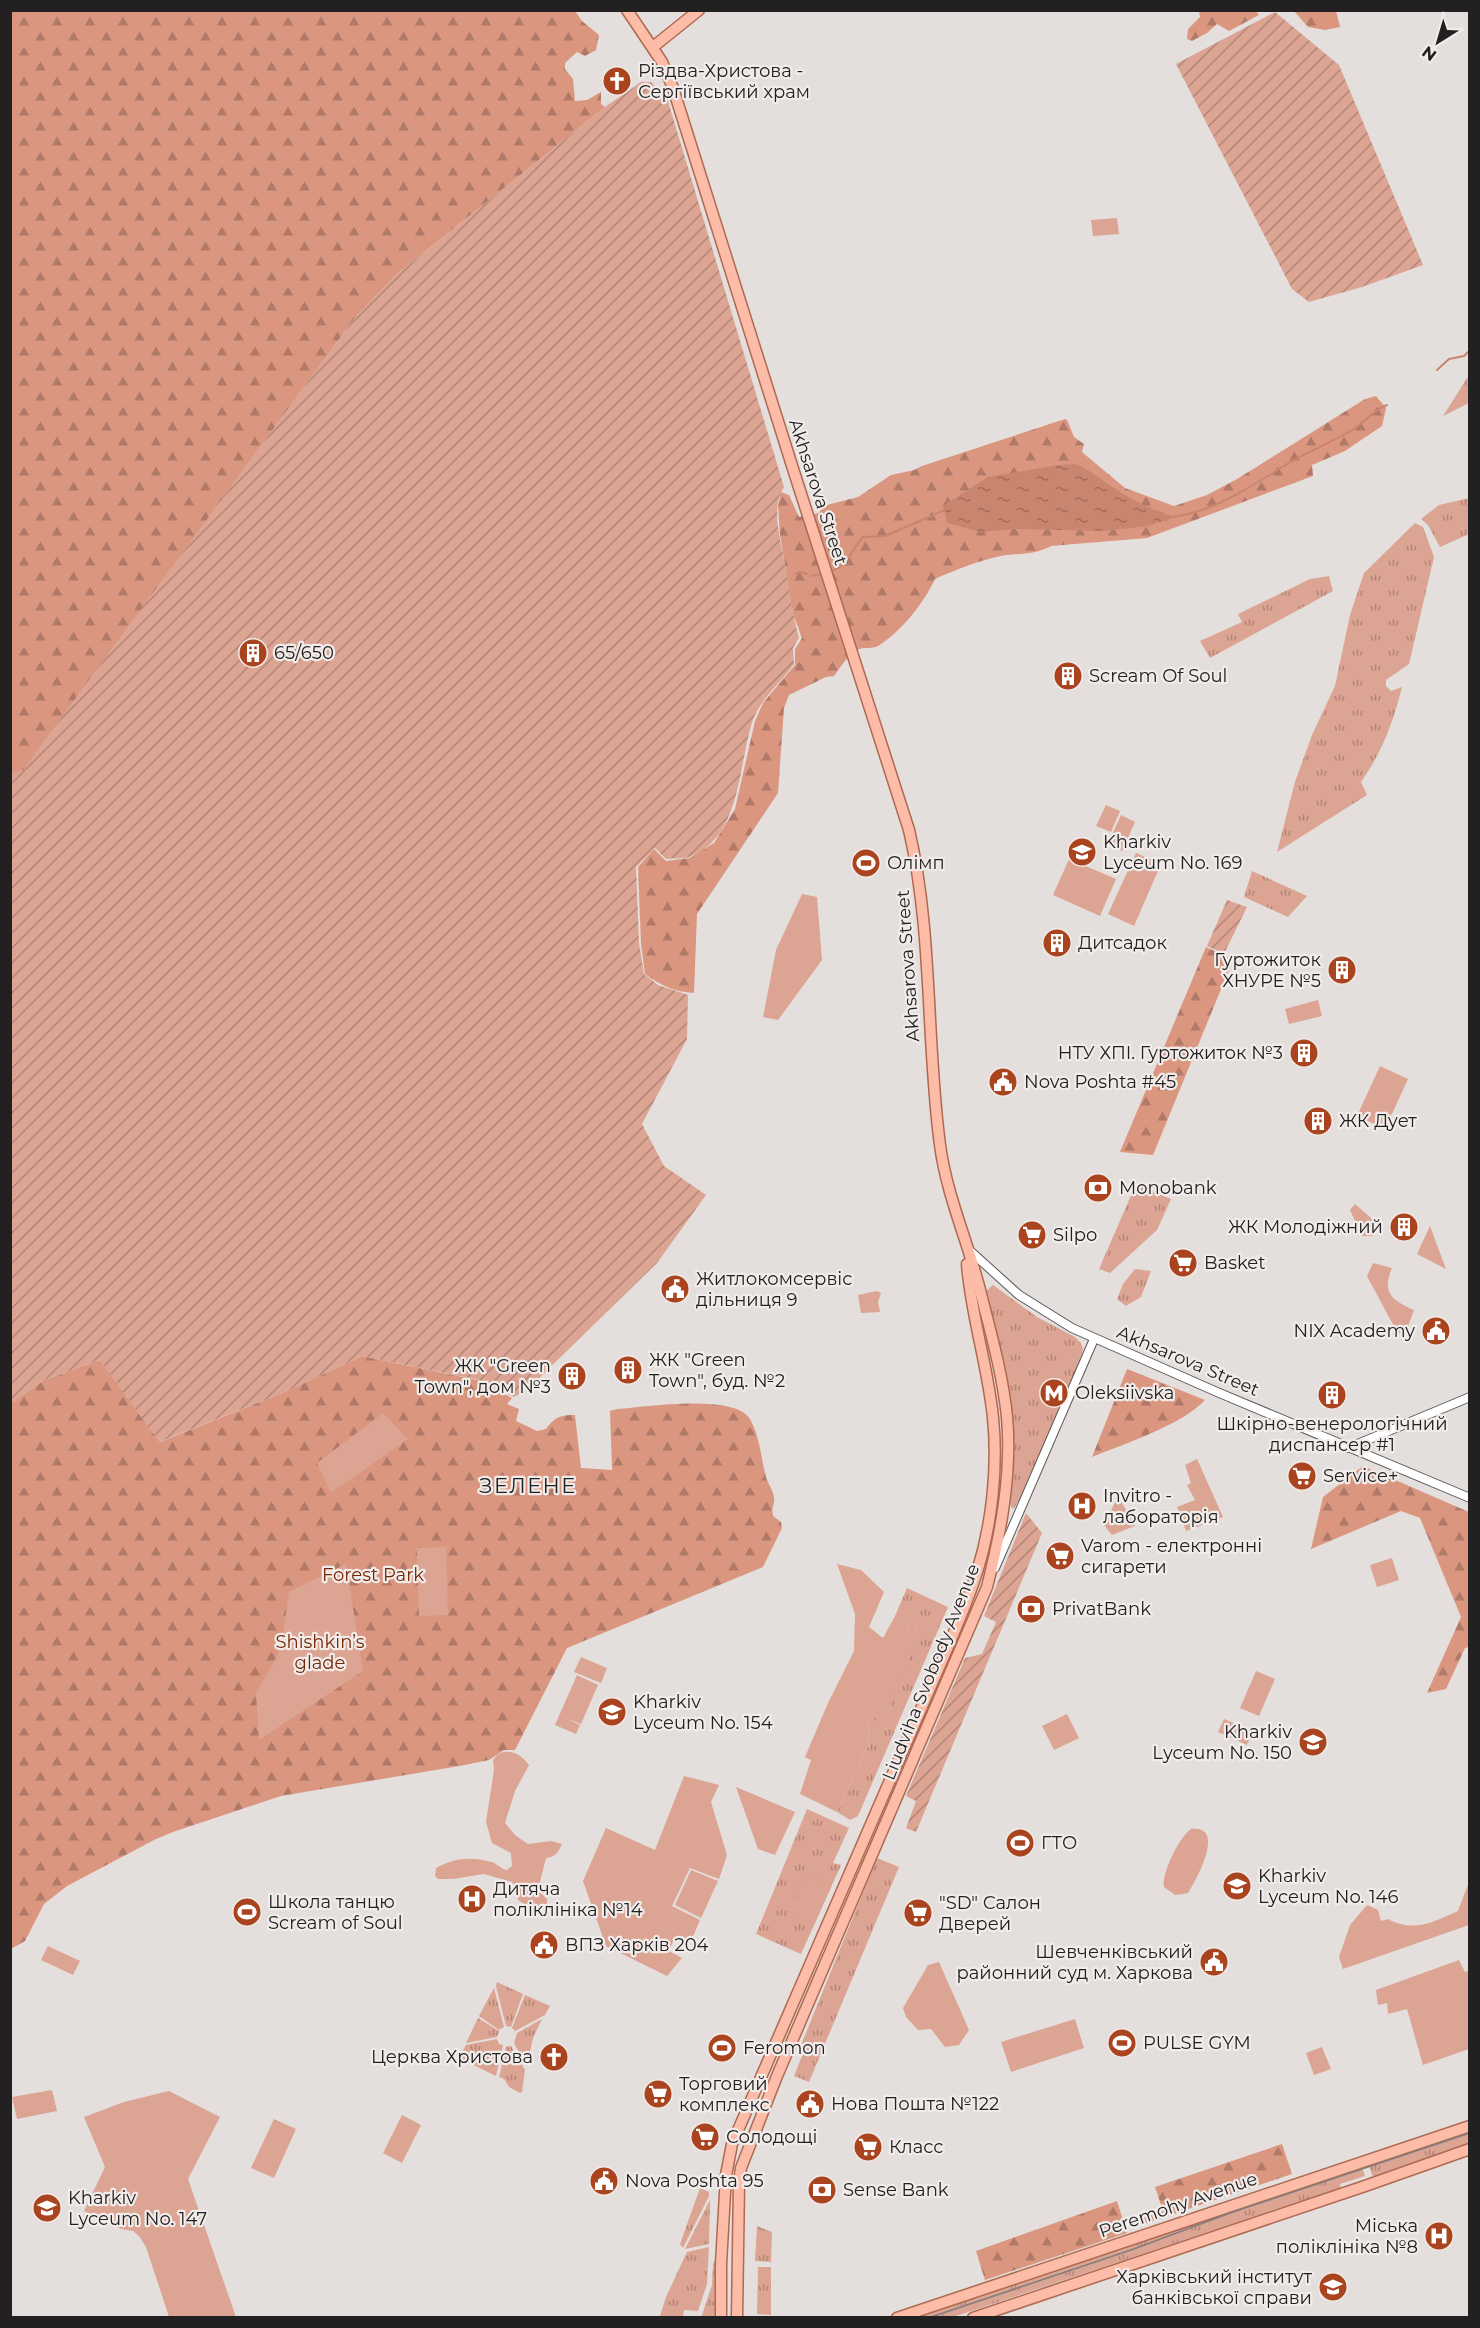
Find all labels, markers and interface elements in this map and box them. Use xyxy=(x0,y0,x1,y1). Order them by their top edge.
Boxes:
north arrow xyxy=(1408,12,1468,72)
text: N xyxy=(1418,42,1440,65)
place label: Різдва-Христова - Сергіївський храм xyxy=(638,60,810,103)
church icon: Різдва-Христова - Сергіївський храм xyxy=(601,65,633,97)
street label: Akhsarova Street xyxy=(784,416,852,568)
building icon: 65/650 xyxy=(237,637,269,669)
place label: 65/650 xyxy=(274,642,334,664)
building icon: Scream Of Soul xyxy=(1052,660,1084,692)
place label: Scream Of Soul xyxy=(1089,665,1227,687)
place label: Kharkiv Lyceum No. 169 xyxy=(1103,831,1242,874)
school or university icon: Kharkiv Lyceum No. 169 xyxy=(1066,836,1098,868)
sports icon: Олімп xyxy=(850,847,882,879)
place label: Олімп xyxy=(887,852,945,874)
street label: Akhsarova Street xyxy=(892,889,924,1043)
building icon: Дитсадок xyxy=(1041,927,1073,959)
place label: Дитсадок xyxy=(1078,932,1168,954)
place label: Гуртожиток ХНУРЕ №5 xyxy=(1214,949,1322,992)
building icon: Гуртожиток ХНУРЕ №5 xyxy=(1326,954,1358,986)
building icon: НТУ ХПІ. Гуртожиток №3 xyxy=(1288,1037,1320,1069)
place label: НТУ ХПІ. Гуртожиток №3 xyxy=(1058,1042,1283,1064)
public building icon: Nova Poshta #45 xyxy=(987,1066,1019,1098)
place label: Nova Poshta #45 xyxy=(1024,1071,1176,1093)
building icon: ЖК Дует xyxy=(1302,1105,1334,1137)
place label: ЖК Дует xyxy=(1339,1110,1417,1132)
bank icon: Monobank xyxy=(1082,1172,1114,1204)
place label: Monobank xyxy=(1119,1177,1217,1199)
building icon: ЖК Молодіжний xyxy=(1388,1211,1420,1243)
place label: ЖК Молодіжний xyxy=(1228,1216,1383,1238)
supermarket icon: Silpo xyxy=(1016,1219,1048,1251)
place label: Silpo xyxy=(1053,1224,1097,1246)
supermarket icon: Basket xyxy=(1167,1247,1199,1279)
place label: Basket xyxy=(1204,1252,1266,1274)
place label: Житлокомсервіс дільниця 9 xyxy=(696,1268,852,1311)
public building icon: Житлокомсервіс дільниця 9 xyxy=(659,1273,691,1305)
public building icon: NIX Academy xyxy=(1420,1315,1452,1347)
place label: NIX Academy xyxy=(1294,1320,1415,1342)
street label: Akhsarova Street xyxy=(1114,1321,1262,1401)
place label: ЖК "Green Town", буд. №2 xyxy=(649,1349,785,1392)
building icon: ЖК "Green Town", буд. №2 xyxy=(612,1354,644,1386)
place label: ЖК "Green Town", дом №3 xyxy=(415,1355,551,1398)
building icon: ЖК "Green Town", дом №3 xyxy=(556,1360,588,1392)
metro station icon: Oleksiivska xyxy=(1038,1377,1070,1409)
building icon: Шкірно-венерологічний диспансер #1 xyxy=(1316,1379,1348,1411)
place label: Oleksiivska xyxy=(1075,1382,1174,1404)
place label: Шкірно-венерологічний диспансер #1 xyxy=(1216,1413,1448,1456)
supermarket icon: Service+ xyxy=(1286,1460,1318,1492)
place label: Service+ xyxy=(1323,1465,1398,1487)
district label: ЗЕЛЕНЕ xyxy=(479,1473,577,1498)
place label: Invitro - лабораторія xyxy=(1103,1485,1219,1528)
hospital icon: Invitro - лабораторія xyxy=(1066,1490,1098,1522)
place label: Varom - електронні сигарети xyxy=(1081,1535,1262,1578)
supermarket icon: Varom - електронні сигарети xyxy=(1044,1540,1076,1572)
street label: Liudviha Svobody Avenue xyxy=(877,1560,985,1783)
park label: Forest Park xyxy=(322,1564,424,1586)
bank icon: PrivatBank xyxy=(1015,1593,1047,1625)
place label: PrivatBank xyxy=(1052,1598,1151,1620)
park label: Shishkin’s glade xyxy=(276,1631,365,1674)
place label: Kharkiv Lyceum No. 154 xyxy=(633,1691,773,1734)
school or university icon: Kharkiv Lyceum No. 154 xyxy=(596,1696,628,1728)
place label: Kharkiv Lyceum No. 150 xyxy=(1152,1721,1292,1764)
school or university icon: Kharkiv Lyceum No. 150 xyxy=(1297,1726,1329,1758)
sports icon: ГТО xyxy=(1004,1827,1036,1859)
place label: ГТО xyxy=(1041,1832,1077,1854)
place label: Kharkiv Lyceum No. 146 xyxy=(1258,1865,1398,1908)
school or university icon: Kharkiv Lyceum No. 146 xyxy=(1221,1870,1253,1902)
place label: Дитяча поліклініка №14 xyxy=(493,1878,643,1921)
hospital icon: Дитяча поліклініка №14 xyxy=(456,1883,488,1915)
place label: Школа танцю Scream of Soul xyxy=(268,1891,403,1934)
place label: "SD" Салон Дверей xyxy=(939,1892,1041,1935)
sports icon: Школа танцю Scream of Soul xyxy=(231,1896,263,1928)
supermarket icon: "SD" Салон Дверей xyxy=(902,1897,934,1929)
public building icon: ВПЗ Харків 204 xyxy=(528,1929,560,1961)
place label: ВПЗ Харків 204 xyxy=(565,1934,709,1956)
place label: Шевченківський районний суд м. Харкова xyxy=(957,1941,1193,1984)
public building icon: Шевченківський районний суд м. Харкова xyxy=(1198,1946,1230,1978)
sports icon: PULSE GYM xyxy=(1106,2027,1138,2059)
sports icon: Feromon xyxy=(706,2032,738,2064)
place label: PULSE GYM xyxy=(1143,2032,1251,2054)
place label: Feromon xyxy=(743,2037,826,2059)
church icon: Церква Христова xyxy=(538,2041,570,2073)
place label: Церква Христова xyxy=(371,2046,533,2068)
place label: Торговий комплекс xyxy=(679,2073,770,2116)
supermarket icon: Торговий комплекс xyxy=(642,2078,674,2110)
public building icon: Нова Пошта №122 xyxy=(794,2088,826,2120)
place label: Нова Пошта №122 xyxy=(831,2093,999,2115)
supermarket icon: Солодощі xyxy=(689,2121,721,2153)
place label: Солодощі xyxy=(726,2126,817,2148)
supermarket icon: Класс xyxy=(852,2131,884,2163)
place label: Класс xyxy=(889,2136,943,2158)
public building icon: Nova Poshta 95 xyxy=(588,2165,620,2197)
street label: Peremohy Avenue xyxy=(1096,2168,1260,2242)
place label: Nova Poshta 95 xyxy=(625,2170,764,2192)
bank icon: Sense Bank xyxy=(806,2174,838,2206)
place label: Sense Bank xyxy=(843,2179,949,2201)
place label: Kharkiv Lyceum No. 147 xyxy=(68,2187,207,2230)
school or university icon: Kharkiv Lyceum No. 147 xyxy=(31,2192,63,2224)
place label: Міська поліклініка №8 xyxy=(1276,2215,1418,2258)
hospital icon: Міська поліклініка №8 xyxy=(1423,2220,1455,2252)
place label: Харківський інститут банківської справи xyxy=(1116,2266,1312,2309)
school or university icon: Харківський інститут банківської справи xyxy=(1317,2271,1349,2303)

